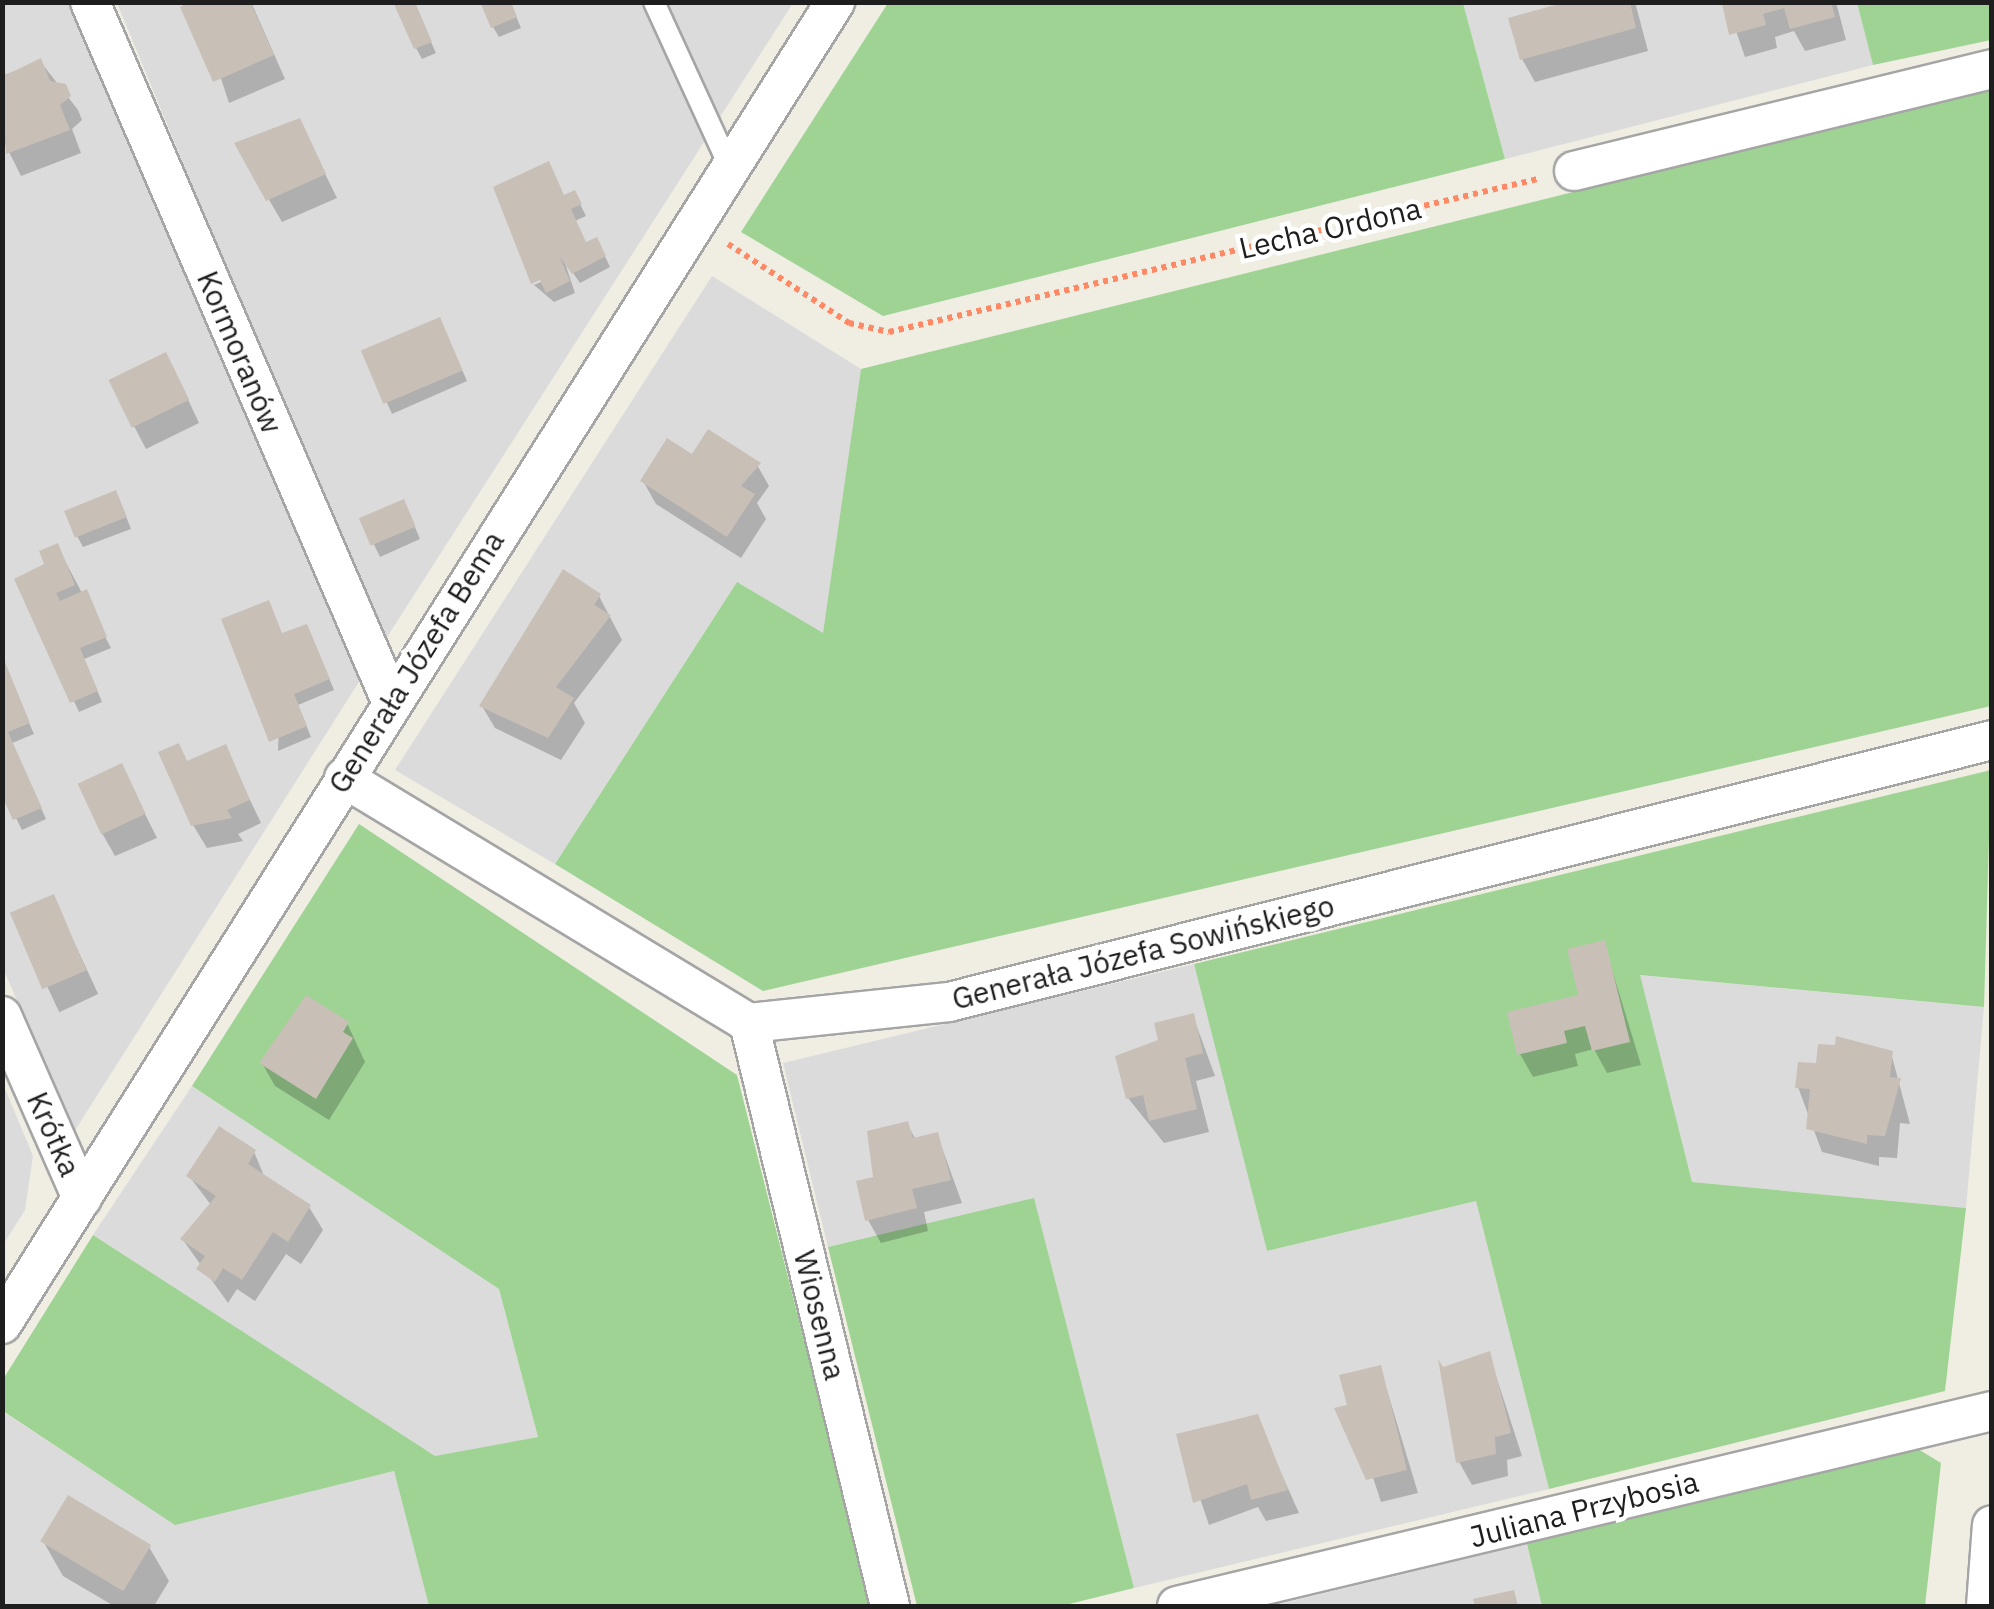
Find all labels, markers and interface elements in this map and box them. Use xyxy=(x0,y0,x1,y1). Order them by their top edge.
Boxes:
street label: Lecha Ordona xyxy=(1235,190,1425,266)
street label: Kormoranów xyxy=(190,265,290,439)
street label: Generała Józefa Bema xyxy=(321,524,511,800)
street label: Generała Józefa Sowińskiego xyxy=(948,887,1338,1017)
street label: Krótka xyxy=(20,1086,88,1182)
street label: Wiosenna xyxy=(787,1247,853,1383)
street label: Juliana Przybosia xyxy=(1466,1463,1702,1555)

